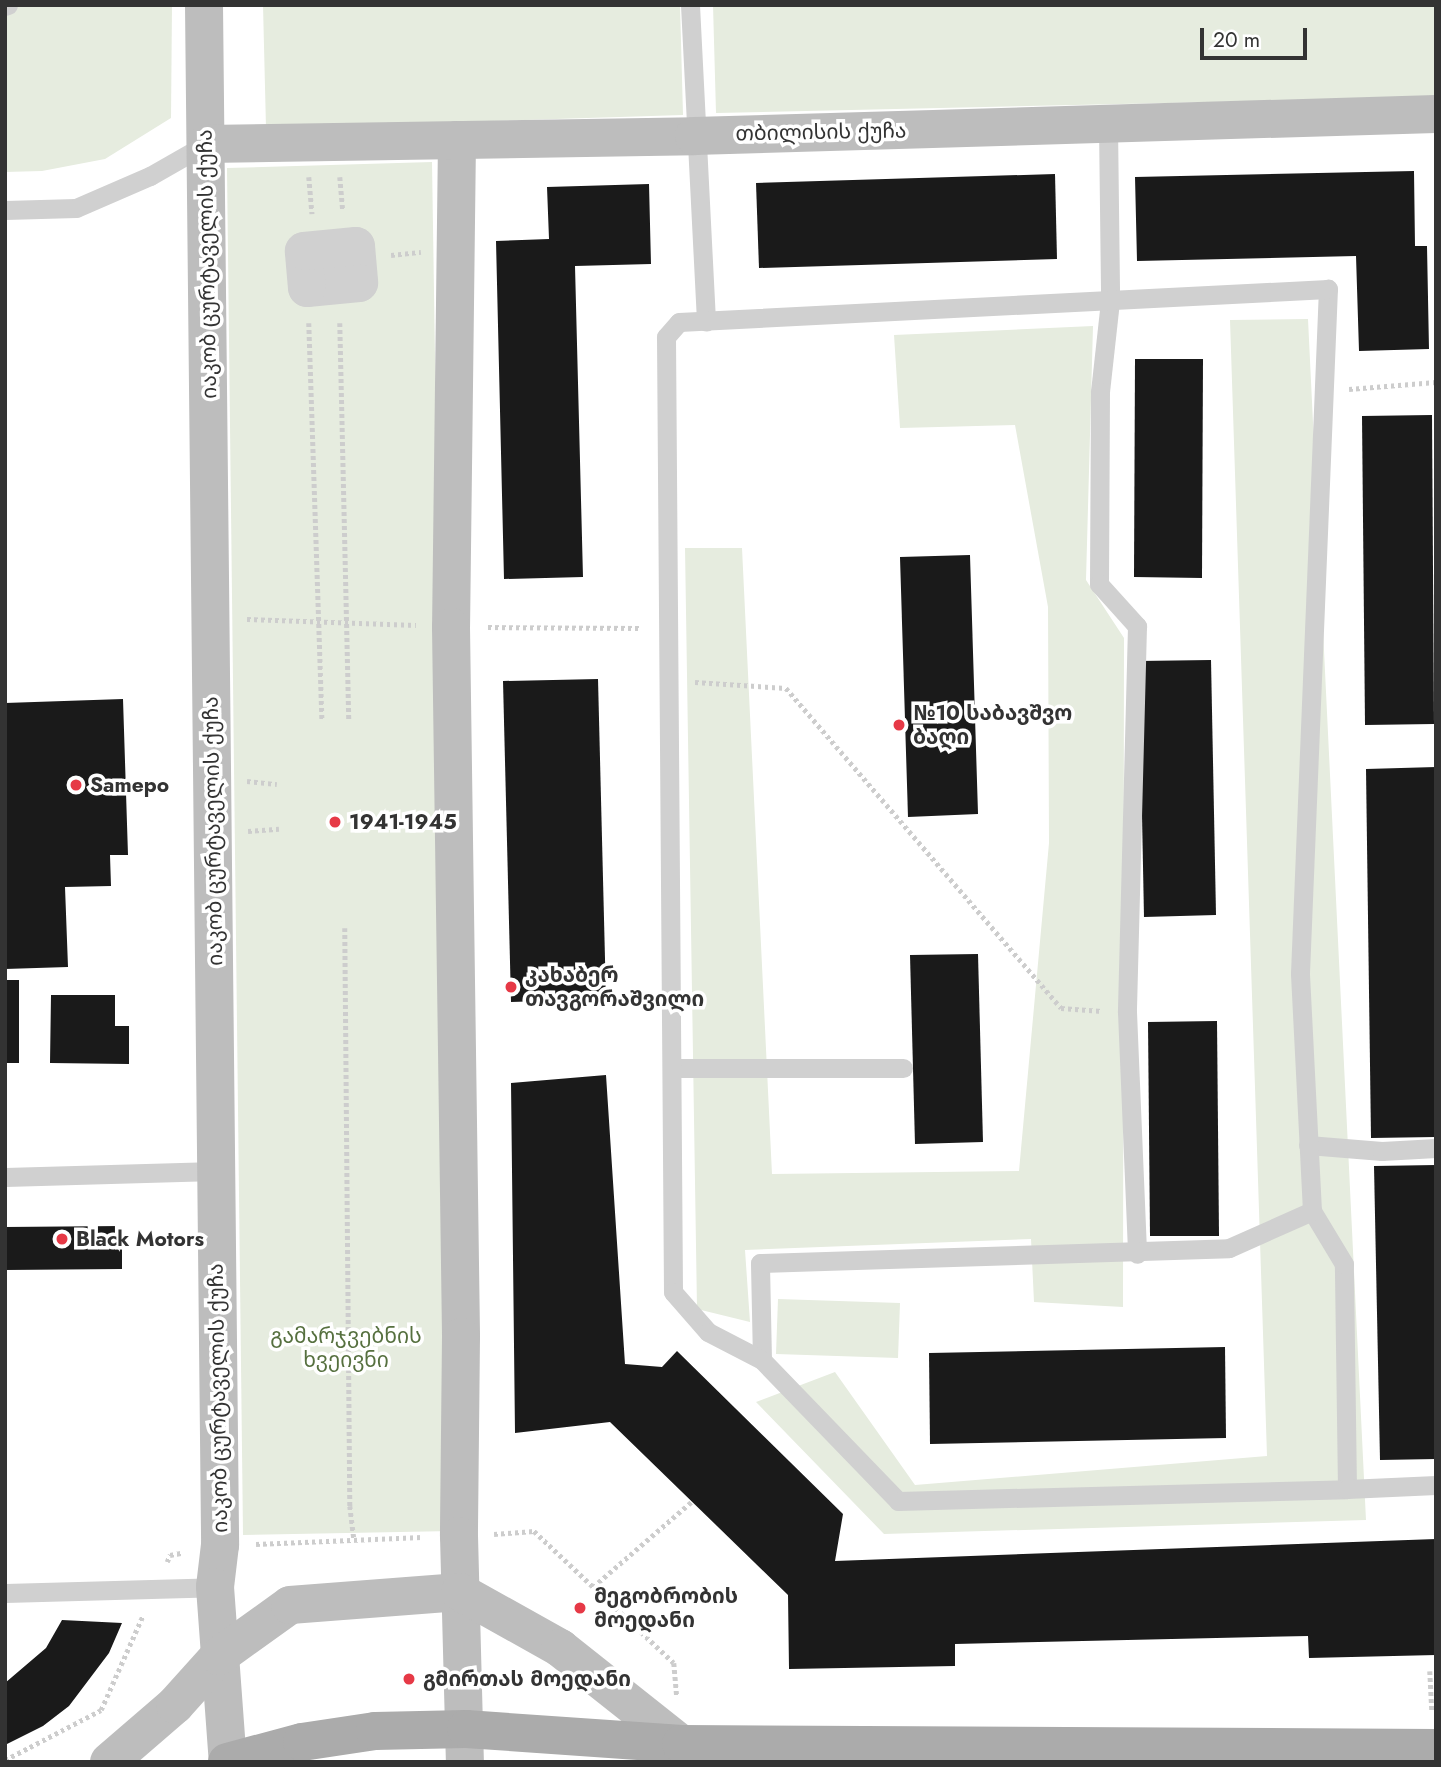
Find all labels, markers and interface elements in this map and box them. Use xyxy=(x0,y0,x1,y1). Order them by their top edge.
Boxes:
scale bar xyxy=(1203,14,1310,58)
text: 20 m xyxy=(1213,25,1260,55)
street label: თბილისის ქუჩა xyxy=(735,118,907,146)
street label: იაკობ ცურტაველის ქუჩა xyxy=(192,129,222,399)
street label: იაკობ ცურტაველის ქუჩა xyxy=(198,696,228,966)
place label: №10 საბავშვო ბაღი xyxy=(913,700,1072,750)
marker: №10 საბავშვო ბაღი xyxy=(891,717,907,733)
place label: Samepo xyxy=(90,772,169,798)
marker: Samepo xyxy=(68,777,84,793)
place label: 1941-1945 xyxy=(349,809,457,835)
marker: 1941-1945 xyxy=(327,814,343,830)
place label: კახაბერ თავგორაშვილი xyxy=(525,962,704,1012)
marker: კახაბერ თავგორაშვილი xyxy=(503,979,519,995)
place label: Black Motors xyxy=(76,1226,204,1252)
marker: Black Motors xyxy=(54,1231,70,1247)
street label: იაკობ ცურტაველის ქუჩა xyxy=(203,1263,233,1533)
park label: გამარჯვებნის ხვეივნი xyxy=(270,1323,422,1373)
place label: მეგობრობის მოედანი xyxy=(594,1583,738,1633)
marker: მეგობრობის მოედანი xyxy=(572,1600,588,1616)
place label: გმირთას მოედანი xyxy=(423,1666,631,1692)
marker: გმირთას მოედანი xyxy=(401,1671,417,1687)

